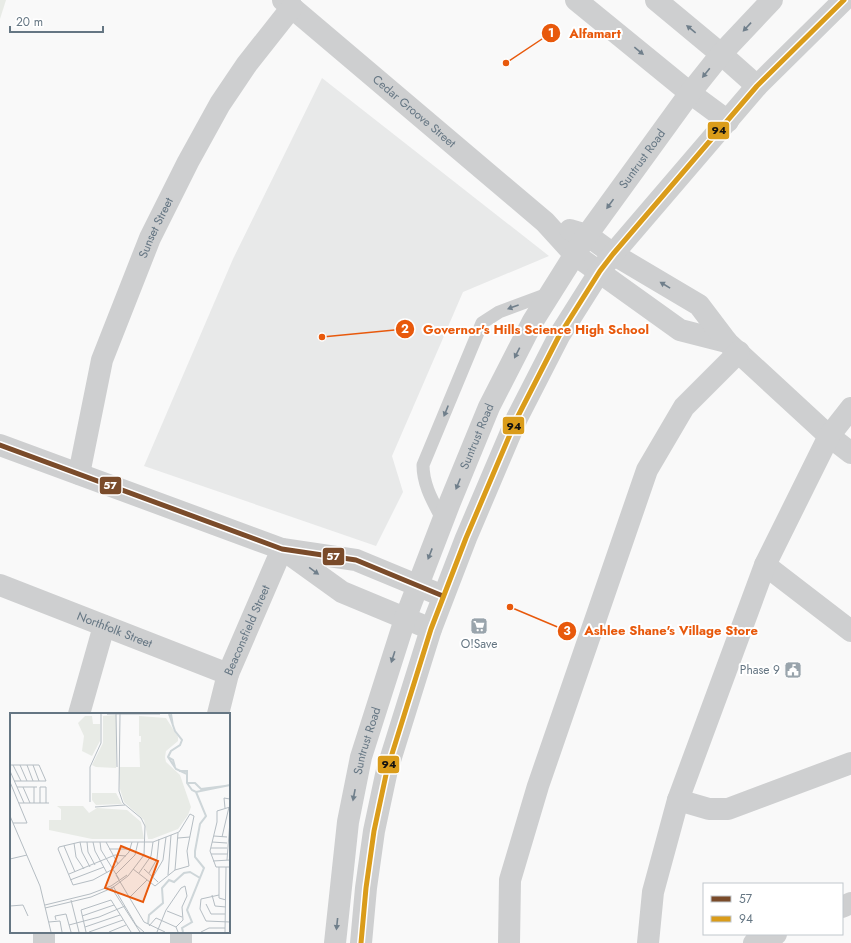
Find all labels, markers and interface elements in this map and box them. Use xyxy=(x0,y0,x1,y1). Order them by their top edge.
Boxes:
scale bar xyxy=(10,8,103,34)
text: 20 m xyxy=(16,13,43,31)
callout: Alfamart xyxy=(541,21,629,46)
one-way arrow xyxy=(742,22,751,32)
text: 1 xyxy=(548,24,554,42)
text: Alfamart xyxy=(568,24,622,43)
one-way arrow xyxy=(686,25,697,33)
one-way arrow xyxy=(633,47,644,56)
one-way arrow xyxy=(701,68,710,79)
street label: Cedar Groove Street xyxy=(369,71,460,152)
line badge: 94 xyxy=(707,121,730,140)
text: 94 xyxy=(711,122,727,138)
street label: Suntrust Road xyxy=(614,125,670,192)
street label: Sunset Street xyxy=(134,194,178,261)
one-way arrow xyxy=(606,199,614,209)
one-way arrow xyxy=(659,282,671,289)
one-way arrow xyxy=(507,304,519,310)
callout: Governor's Hills Science High School xyxy=(395,317,657,342)
text: 2 xyxy=(401,320,409,338)
text: Governor's Hills Science High School xyxy=(423,320,649,339)
one-way arrow xyxy=(514,347,520,358)
street label: Suntrust Road xyxy=(455,401,498,472)
one-way arrow xyxy=(442,405,448,417)
line badge: 94 xyxy=(502,416,525,435)
text: 94 xyxy=(506,418,522,434)
line badge: 57 xyxy=(99,476,122,495)
text: 57 xyxy=(103,477,117,493)
one-way arrow xyxy=(454,478,460,490)
line badge: 57 xyxy=(322,547,345,566)
text: 57 xyxy=(326,548,340,564)
one-way arrow xyxy=(427,548,433,560)
one-way arrow xyxy=(308,567,319,576)
street label: Beaconsfield Street xyxy=(219,582,274,678)
street label: Northfolk Street xyxy=(74,607,155,653)
supermarket icon: O!Save xyxy=(469,616,489,636)
callout: Ashlee Shane's Village Store xyxy=(557,618,766,643)
text: Ashlee Shane's Village Store xyxy=(583,621,758,640)
text: 3 xyxy=(563,622,571,640)
place label: O!Save xyxy=(461,635,497,653)
one-way arrow xyxy=(390,651,396,663)
public building icon: Phase 9 xyxy=(783,660,803,680)
place label: Phase 9 xyxy=(740,661,780,679)
street label: Suntrust Road xyxy=(349,705,385,776)
inset map xyxy=(10,713,230,933)
line badge: 94 xyxy=(377,755,400,774)
text: 94 xyxy=(381,756,397,772)
one-way arrow xyxy=(350,789,356,801)
legend xyxy=(703,883,843,935)
text: 57 xyxy=(739,890,753,908)
text: 94 xyxy=(739,910,753,928)
one-way arrow xyxy=(334,918,340,930)

